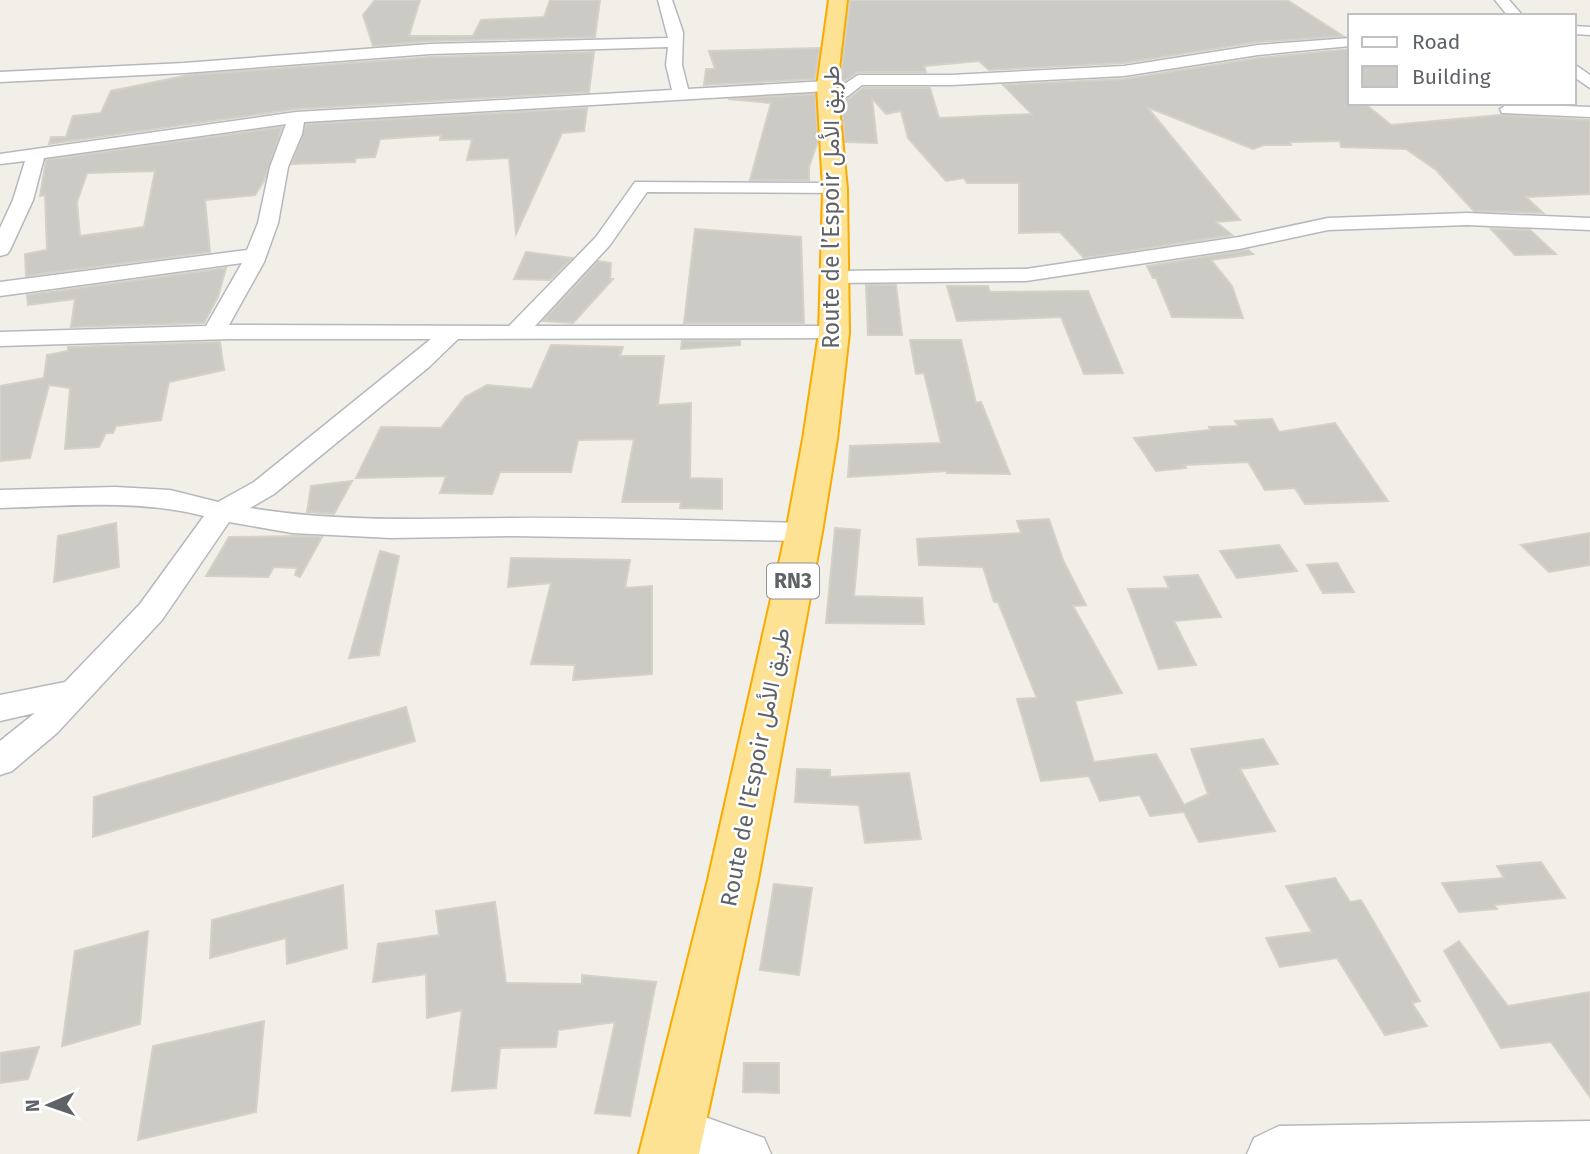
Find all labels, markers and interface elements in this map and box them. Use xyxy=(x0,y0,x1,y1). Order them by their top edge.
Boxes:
legend xyxy=(1348,14,1576,105)
text: Road xyxy=(1412,29,1460,55)
text: Building xyxy=(1412,64,1491,90)
street label: Route de l’Espoir طريق الأمل xyxy=(817,65,846,349)
road number: RN3 xyxy=(767,564,819,598)
street label: Route de l’Espoir طريق الأمل xyxy=(714,625,797,909)
north arrow xyxy=(14,1070,84,1140)
text: N xyxy=(21,1099,44,1112)

